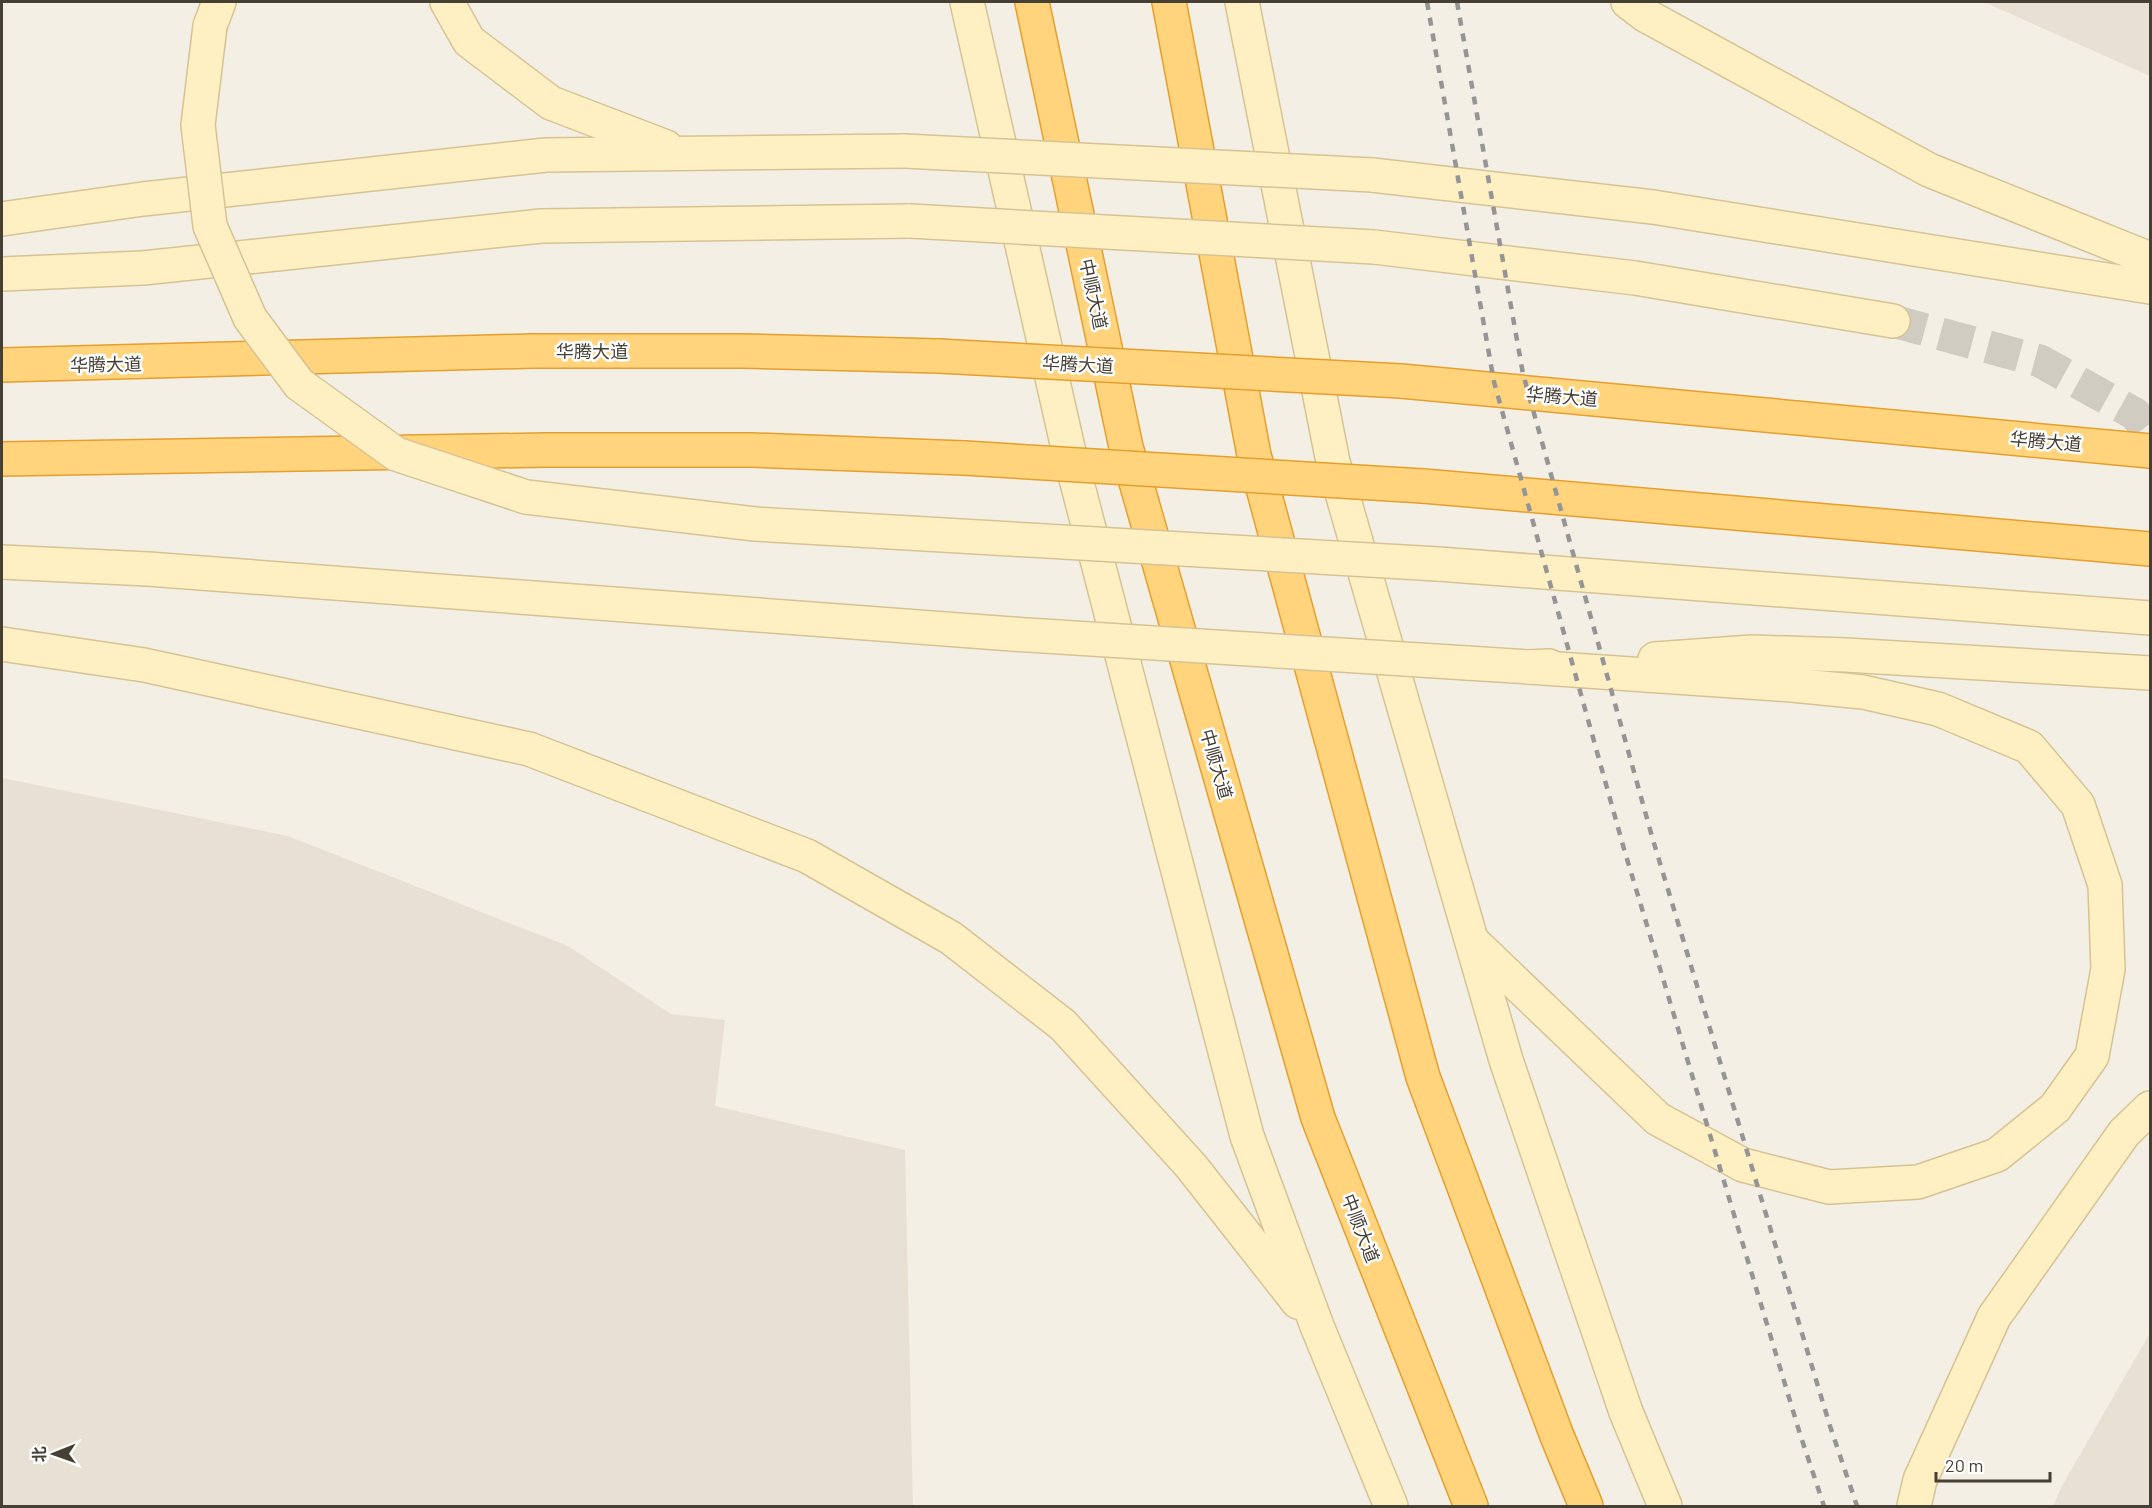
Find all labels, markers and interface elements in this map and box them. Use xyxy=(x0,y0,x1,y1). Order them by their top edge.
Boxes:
street label: 中顺大道 xyxy=(1076,256,1112,332)
street label: 华腾大道 xyxy=(556,340,628,362)
street label: 华腾大道 xyxy=(1041,351,1115,377)
street label: 华腾大道 xyxy=(70,352,142,376)
street label: 华腾大道 xyxy=(1525,382,1599,410)
street label: 华腾大道 xyxy=(2009,427,2083,455)
street label: 中顺大道 xyxy=(1197,726,1237,802)
street label: 中顺大道 xyxy=(1338,1190,1384,1266)
north arrow xyxy=(24,1424,84,1484)
scale bar xyxy=(1936,1445,2050,1483)
text: 北 xyxy=(29,1446,48,1462)
text: 20 m xyxy=(1945,1454,1983,1476)

